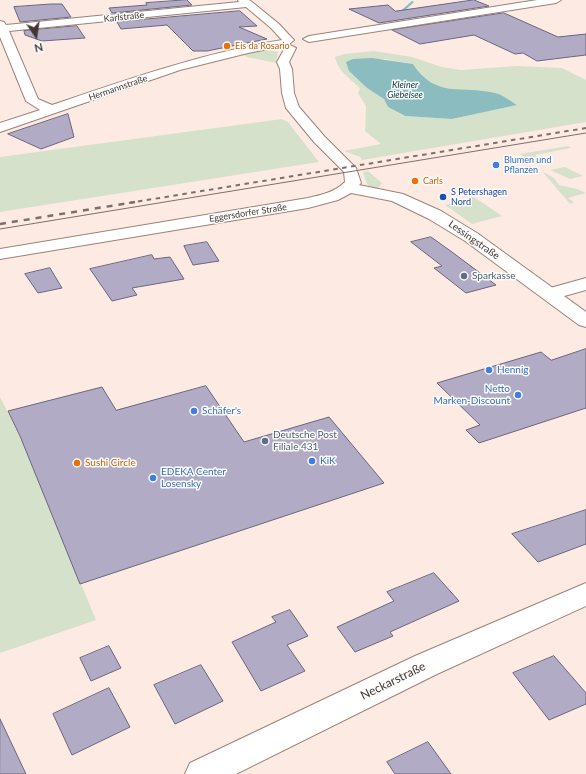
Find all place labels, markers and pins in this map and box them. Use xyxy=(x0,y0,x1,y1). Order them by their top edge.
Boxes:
marker: Eis da Rosario xyxy=(222,41,232,51)
place label: Eis da Rosario xyxy=(235,41,290,51)
place label: Blumen und Pflanzen xyxy=(504,155,551,176)
marker: Blumen und Pflanzen xyxy=(491,160,501,170)
marker: Carls xyxy=(410,176,420,186)
place label: Carls xyxy=(423,176,443,186)
place label: S Petershagen Nord xyxy=(451,187,507,208)
marker: S Petershagen Nord xyxy=(438,192,448,202)
place label: Sparkasse xyxy=(472,270,516,282)
marker: Sparkasse xyxy=(459,271,469,281)
place label: Hennig xyxy=(497,364,529,376)
marker: Hennig xyxy=(484,365,494,375)
place label: Netto Marken-Discount xyxy=(434,383,510,406)
marker: Netto Marken-Discount xyxy=(513,390,523,400)
place label: Schäfer's xyxy=(202,405,241,417)
marker: Schäfer's xyxy=(189,406,199,416)
place label: Deutsche Post Filiale 431 xyxy=(273,429,337,452)
marker: Deutsche Post Filiale 431 xyxy=(260,436,270,446)
place label: KiK xyxy=(320,455,336,467)
marker: KiK xyxy=(307,456,317,466)
place label: Sushi Circle xyxy=(85,457,136,469)
marker: Sushi Circle xyxy=(72,458,82,468)
place label: EDEKA Center Losensky xyxy=(161,466,226,490)
marker: EDEKA Center Losensky xyxy=(148,473,158,483)

